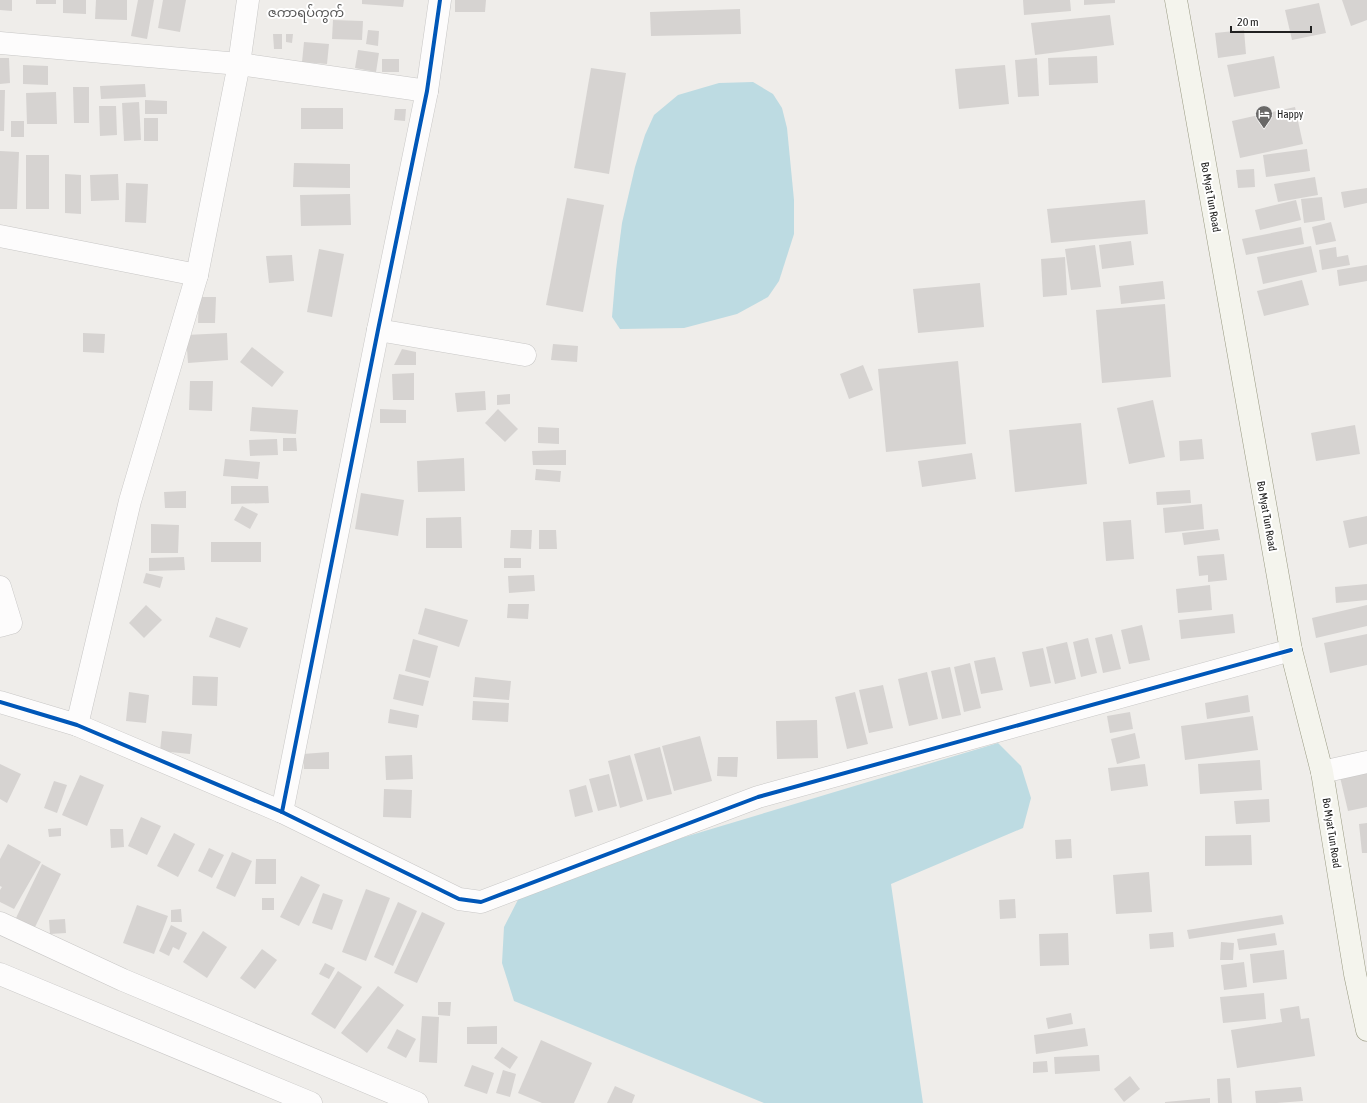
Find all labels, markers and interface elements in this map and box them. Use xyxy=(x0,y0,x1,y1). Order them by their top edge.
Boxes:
district label: ဇကာရပ်ကွက် xyxy=(268,4,344,23)
scale bar xyxy=(1231,8,1311,34)
text: 20 m xyxy=(1237,15,1259,29)
hotel icon: Happy xyxy=(1254,104,1274,129)
place label: Happy xyxy=(1277,108,1304,120)
street label: Bo Myat Tun Road xyxy=(1199,161,1223,233)
street label: Bo Myat Tun Road xyxy=(1255,480,1279,552)
street label: Bo Myat Tun Road xyxy=(1321,797,1343,869)

